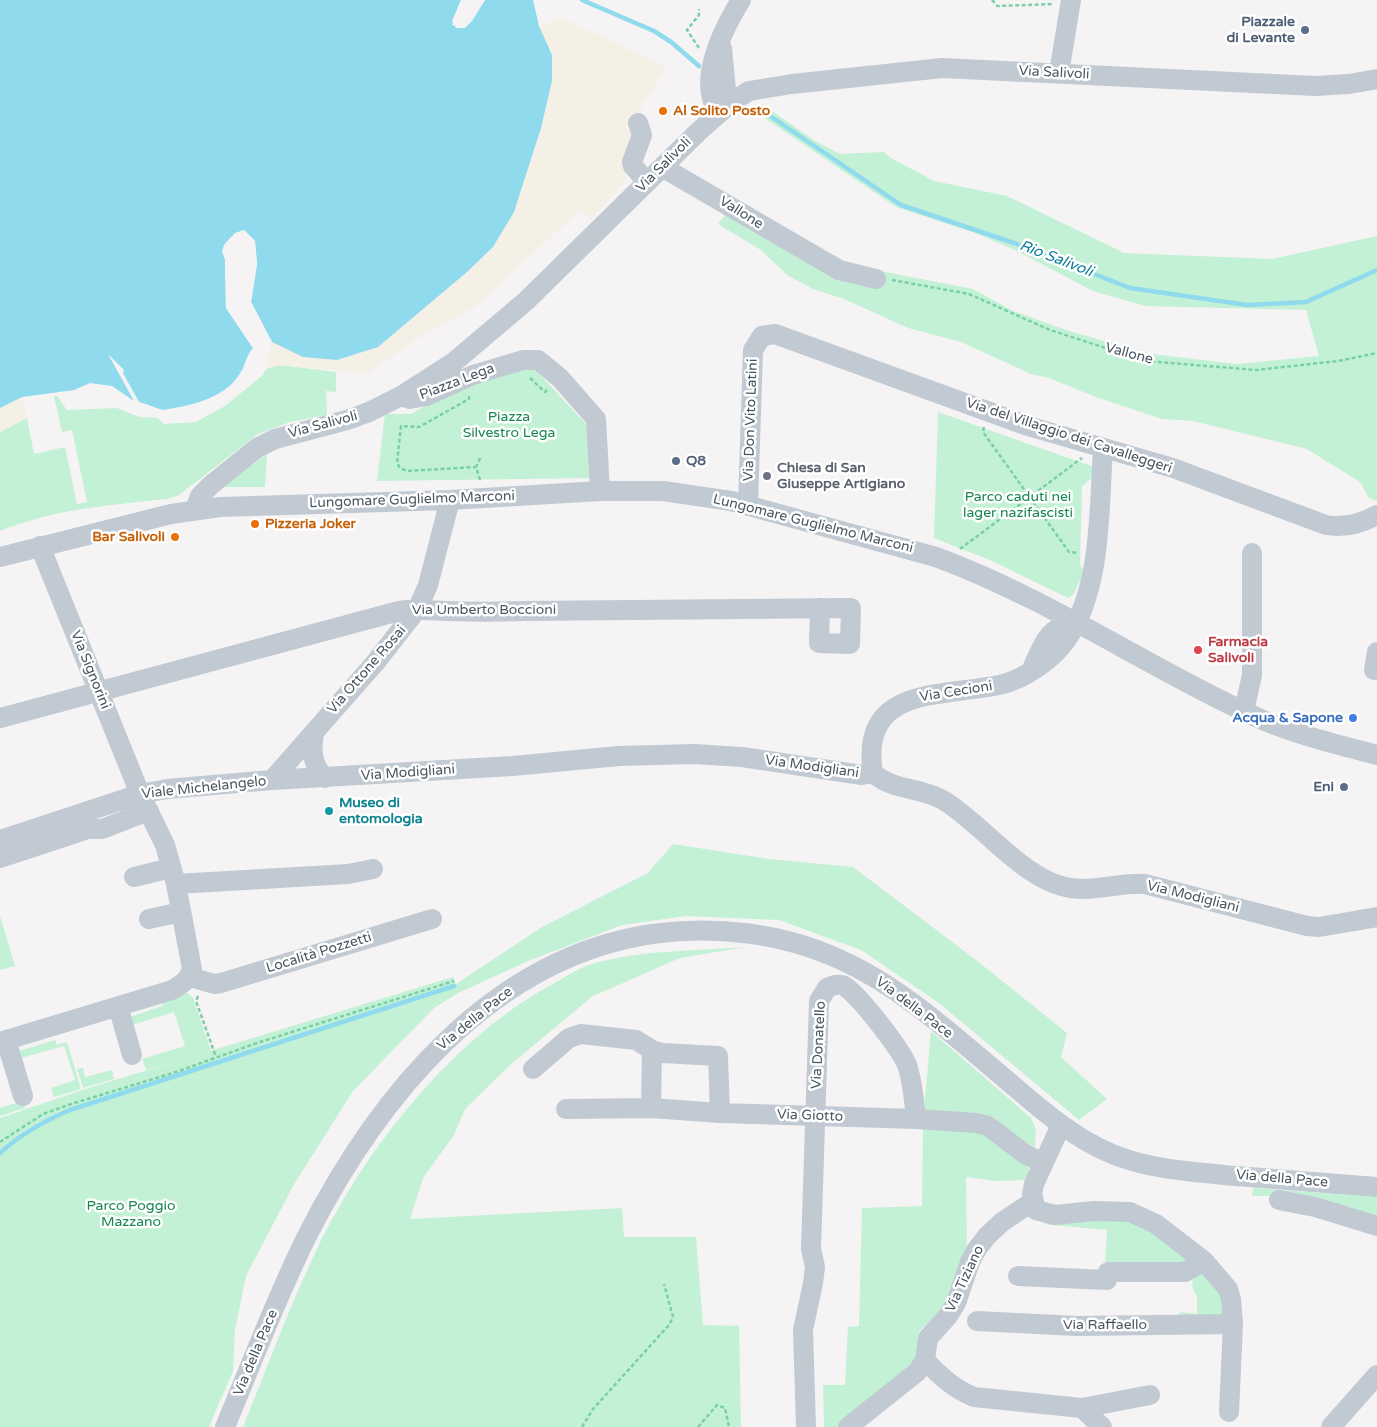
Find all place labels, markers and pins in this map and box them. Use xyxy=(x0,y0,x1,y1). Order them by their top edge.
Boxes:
place label: Piazzale di Levante xyxy=(1226,14,1295,46)
marker: Piazzale di Levante xyxy=(1299,24,1311,36)
place label: Al Solito Posto xyxy=(673,103,770,119)
marker: Al Solito Posto xyxy=(657,105,669,117)
place label: Q8 xyxy=(686,453,706,469)
marker: Q8 xyxy=(670,455,682,467)
place label: Chiesa di San Giuseppe Artigiano xyxy=(777,460,905,492)
marker: Chiesa di San Giuseppe Artigiano xyxy=(761,470,773,482)
place label: Pizzeria Joker xyxy=(265,516,356,532)
marker: Pizzeria Joker xyxy=(249,518,261,530)
place label: Bar Salivoli xyxy=(92,529,165,545)
marker: Bar Salivoli xyxy=(169,531,181,543)
place label: Farmacia Salivoli xyxy=(1208,634,1268,666)
marker: Farmacia Salivoli xyxy=(1192,644,1204,656)
place label: Acqua & Sapone xyxy=(1232,710,1343,726)
marker: Acqua & Sapone xyxy=(1347,712,1359,724)
place label: Eni xyxy=(1313,779,1334,795)
marker: Eni xyxy=(1338,781,1350,793)
place label: Museo di entomologia xyxy=(339,795,423,828)
marker: Museo di entomologia xyxy=(323,805,335,817)

